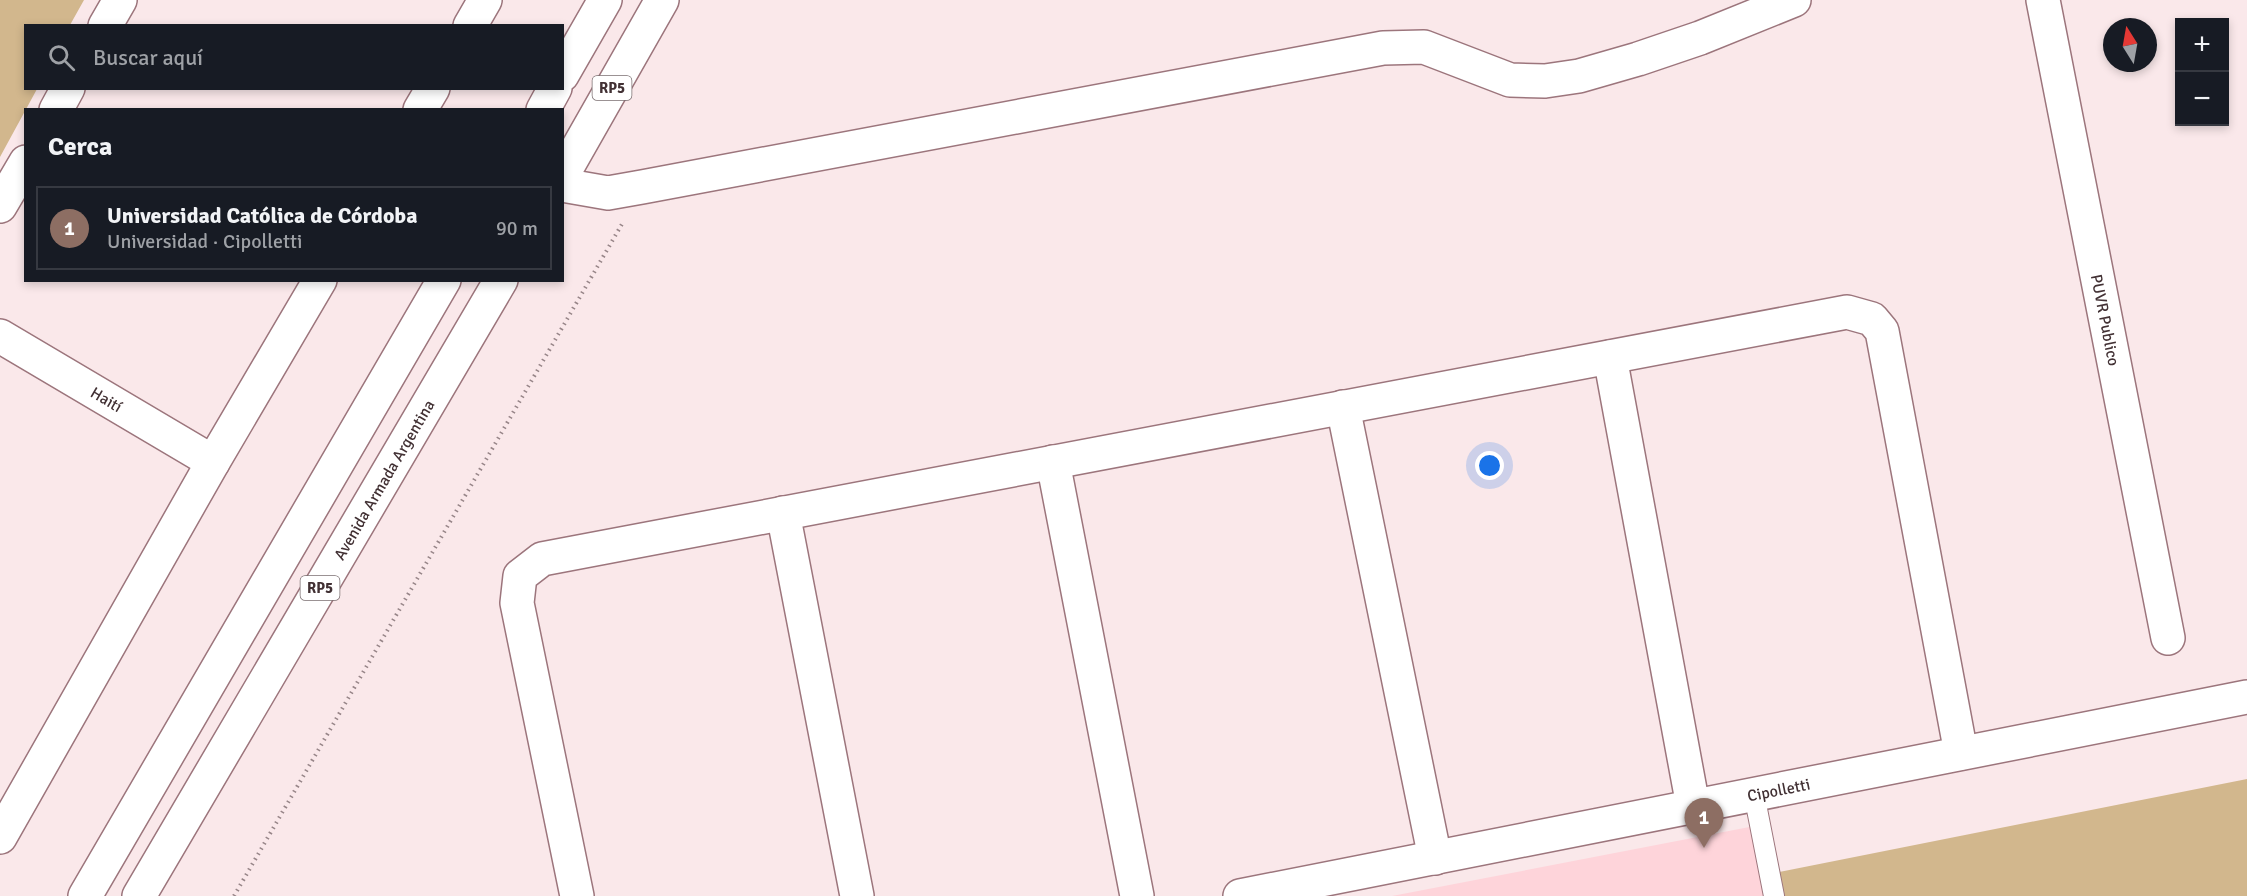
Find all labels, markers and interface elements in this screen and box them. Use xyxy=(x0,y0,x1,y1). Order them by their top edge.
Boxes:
north arrow xyxy=(2103,18,2157,72)
map controls xyxy=(2175,18,2229,126)
button: + xyxy=(2175,18,2229,72)
search box xyxy=(24,24,564,90)
icon: search xyxy=(45,41,78,74)
text: Buscar aquí xyxy=(93,44,203,71)
button: − xyxy=(2175,72,2229,126)
road number: RP5 xyxy=(592,76,632,100)
text: Cerca xyxy=(48,131,112,163)
text: Universidad Católica de Córdoba xyxy=(107,202,417,229)
text: 1 xyxy=(64,216,75,241)
text: 90 m xyxy=(496,216,538,241)
text: Universidad · Cipolletti xyxy=(107,229,302,254)
street label: PUVR Publico xyxy=(2086,273,2123,368)
street label: Haití xyxy=(87,383,126,417)
street label: Avenida Armada Argentina xyxy=(330,396,439,564)
your location xyxy=(1475,451,1504,480)
road number: RP5 xyxy=(300,576,340,600)
street label: Cipolletti xyxy=(1746,775,1812,807)
pin: 1 xyxy=(1684,798,1724,848)

